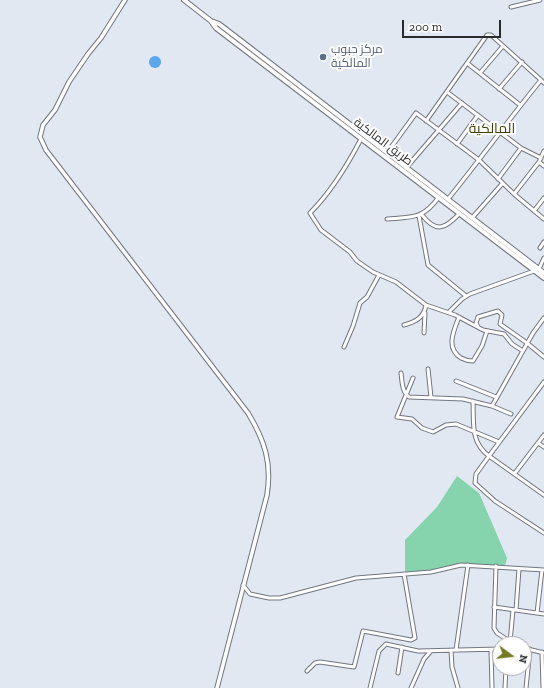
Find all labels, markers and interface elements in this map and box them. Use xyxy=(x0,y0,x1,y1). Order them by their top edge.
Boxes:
scale bar xyxy=(404,12,503,38)
text: 200 m xyxy=(409,20,442,34)
place label: مركز حبوب المالكية xyxy=(331,43,383,71)
marker: مركز حبوب المالكية xyxy=(318,52,328,62)
street label: طريق المالكية xyxy=(351,115,415,169)
district label: المالكية xyxy=(469,121,515,137)
north arrow xyxy=(492,636,532,676)
text: N xyxy=(516,653,530,665)

